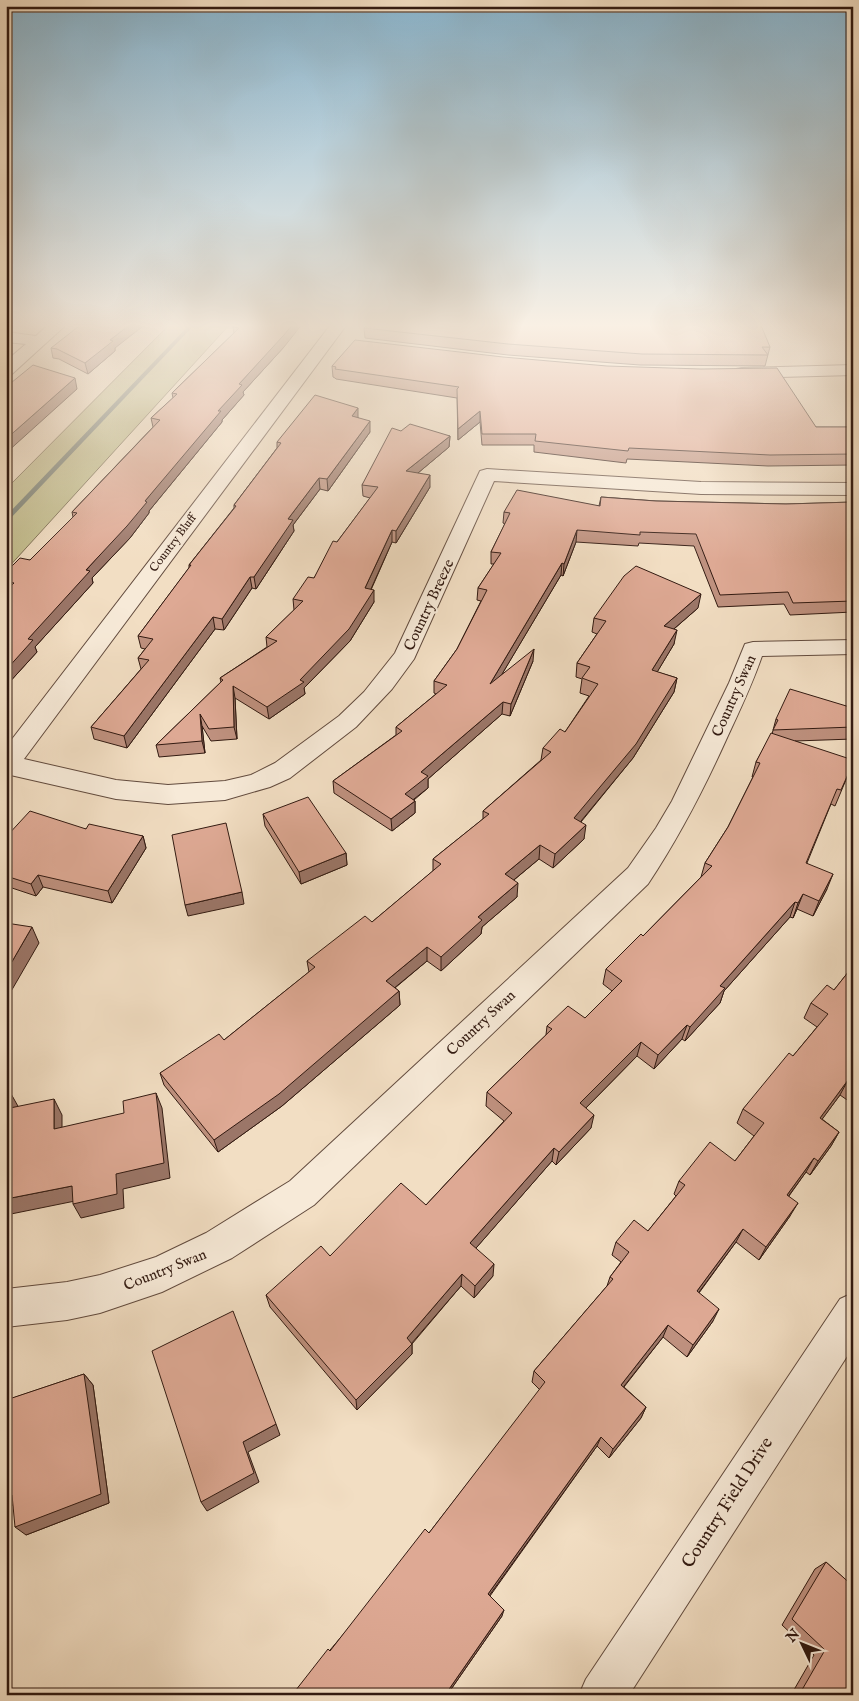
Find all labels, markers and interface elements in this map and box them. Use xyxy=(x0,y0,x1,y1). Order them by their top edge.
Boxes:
street label: Country Bluff xyxy=(146,509,201,575)
street label: Country Breeze xyxy=(400,556,459,654)
street label: Country Swan xyxy=(708,652,760,740)
street label: Country Swan xyxy=(442,986,520,1060)
street label: Country Swan xyxy=(121,1245,209,1295)
street label: Country Field Drive xyxy=(677,1433,779,1573)
north arrow xyxy=(776,1618,826,1668)
text: N xyxy=(782,1625,804,1647)

